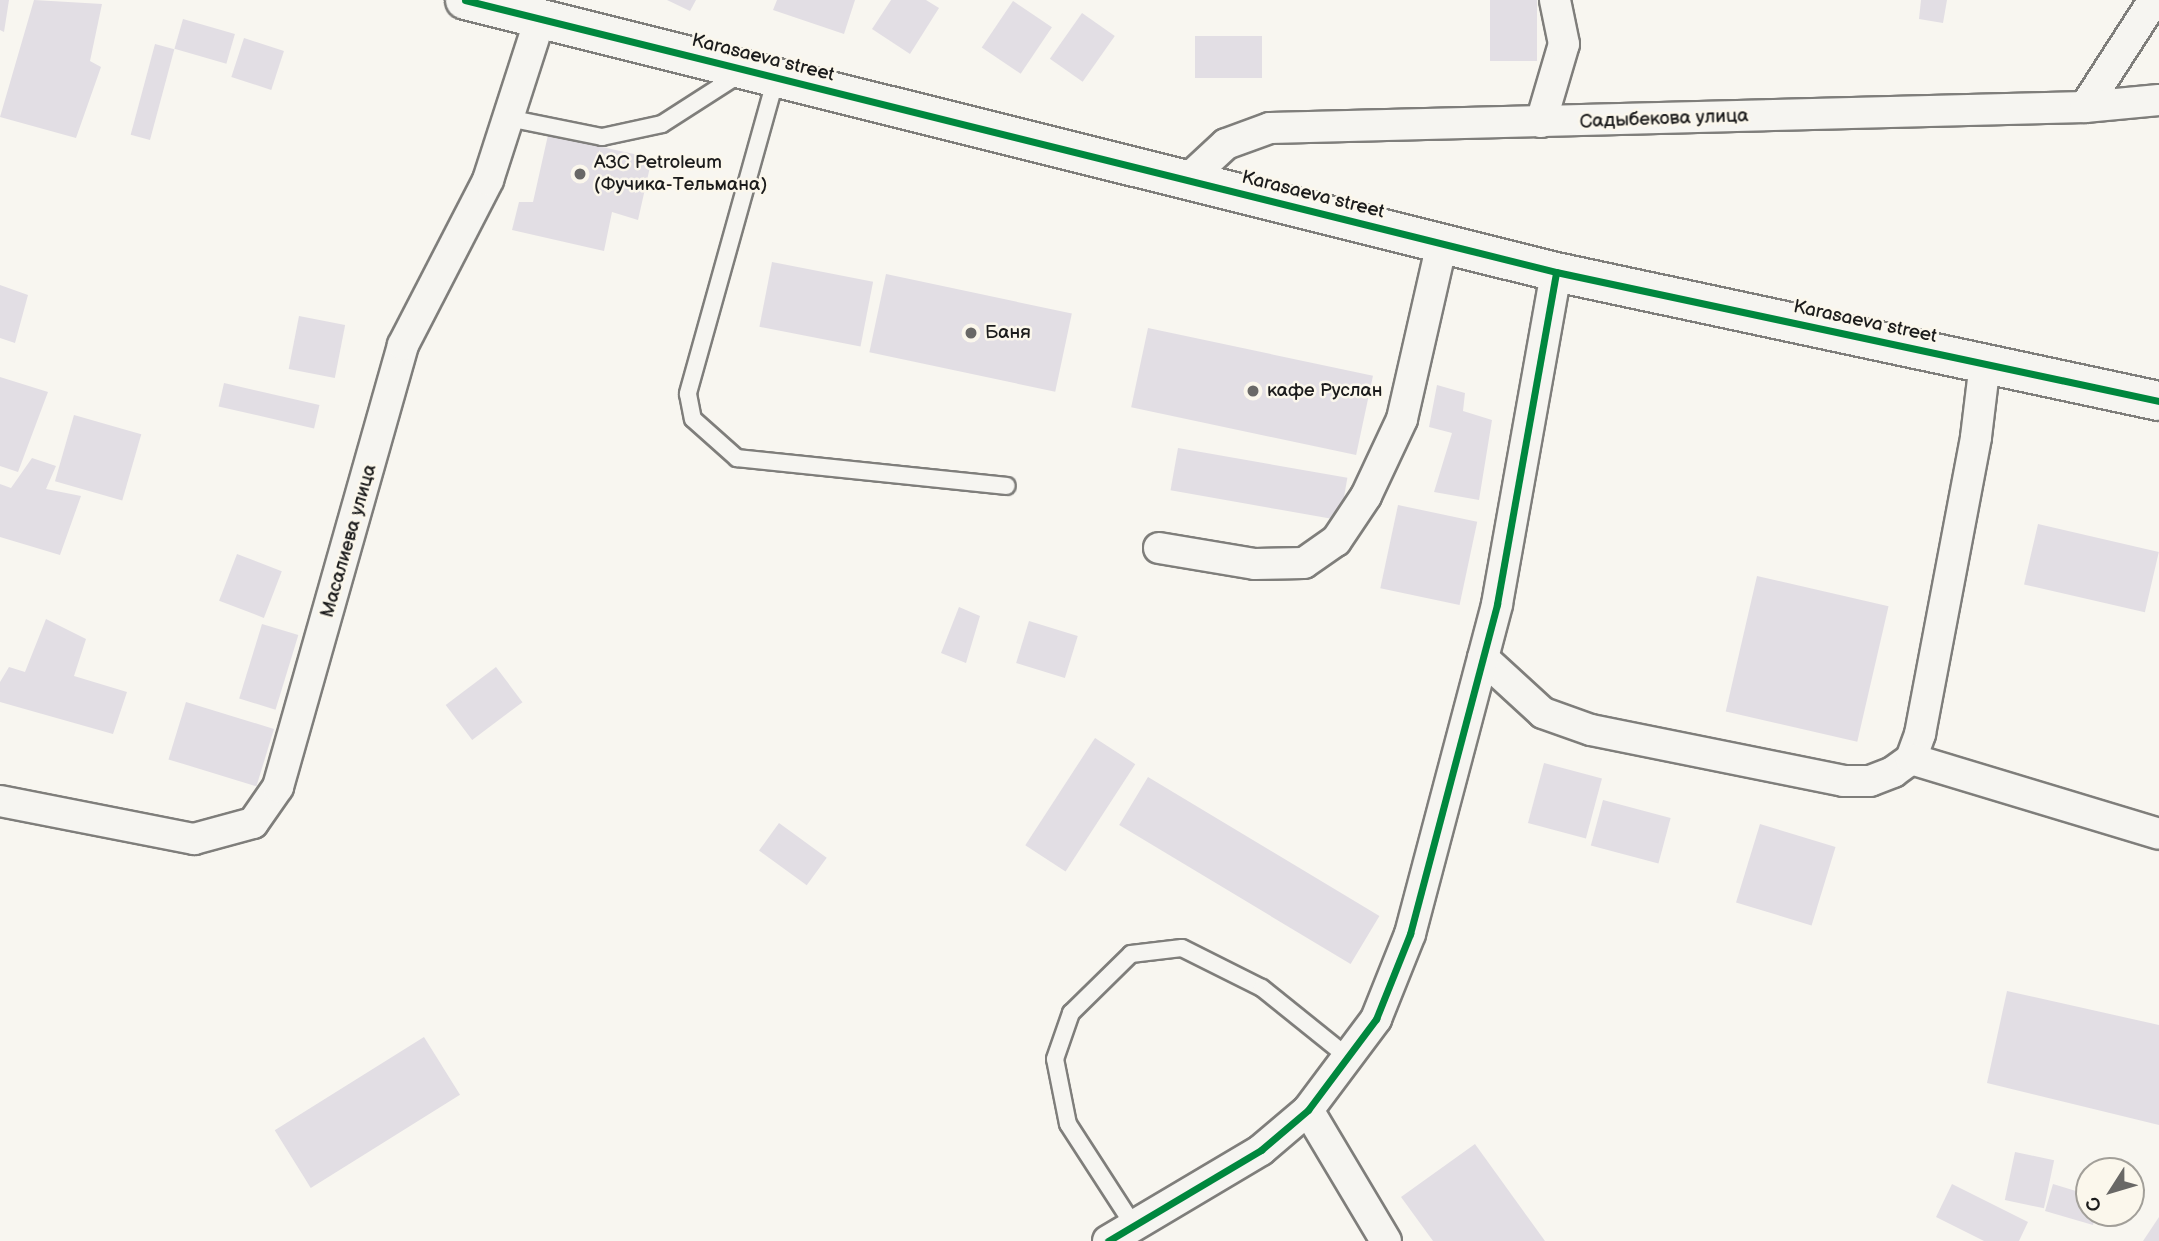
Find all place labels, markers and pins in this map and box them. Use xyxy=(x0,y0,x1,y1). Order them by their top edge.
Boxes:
place label: АЗС Petroleum (Фучика-Тельмана) xyxy=(594,152,767,196)
marker: АЗС Petroleum (Фучика-Тельмана) xyxy=(572,166,588,182)
place label: Баня xyxy=(985,322,1031,344)
marker: Баня xyxy=(963,325,979,341)
place label: кафе Руслан xyxy=(1267,380,1383,402)
marker: кафе Руслан xyxy=(1245,383,1261,399)

